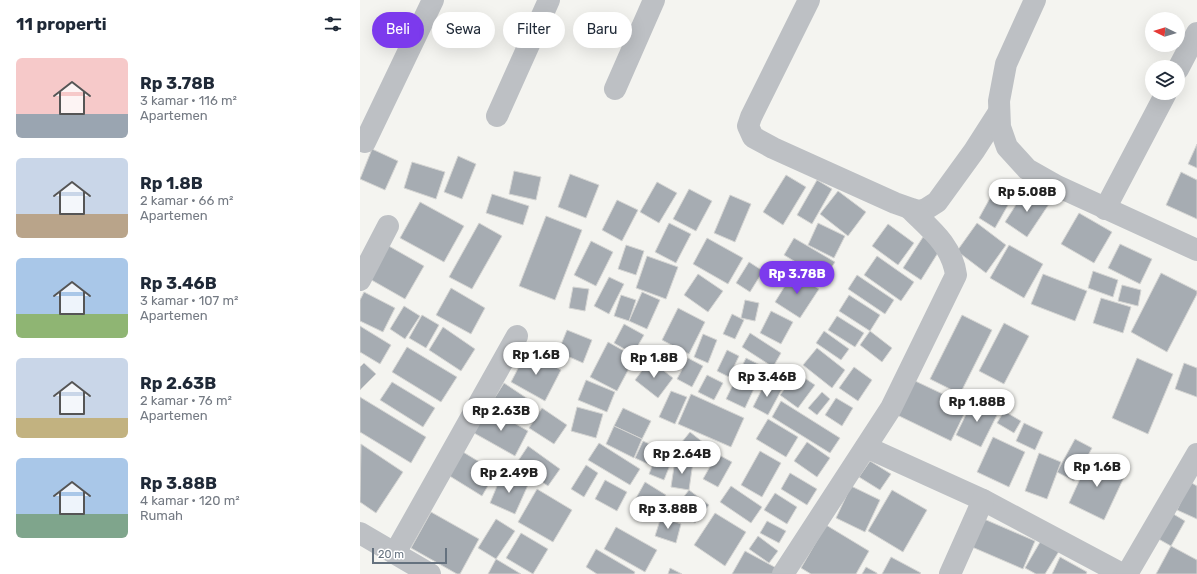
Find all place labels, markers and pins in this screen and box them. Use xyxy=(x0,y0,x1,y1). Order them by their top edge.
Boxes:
pin: Rp 5.08B xyxy=(986,179,1068,213)
pin: Rp 3.78B xyxy=(756,261,838,295)
pin: Rp 1.6B xyxy=(499,342,573,376)
pin: Rp 1.8B xyxy=(617,345,691,379)
pin: Rp 3.46B xyxy=(726,364,808,398)
pin: Rp 1.88B xyxy=(936,389,1018,423)
pin: Rp 2.63B xyxy=(460,398,542,432)
pin: Rp 2.64B xyxy=(641,441,723,475)
pin: Rp 1.6B xyxy=(1060,454,1134,488)
pin: Rp 2.49B xyxy=(468,460,550,494)
pin: Rp 3.88B xyxy=(627,496,709,530)

